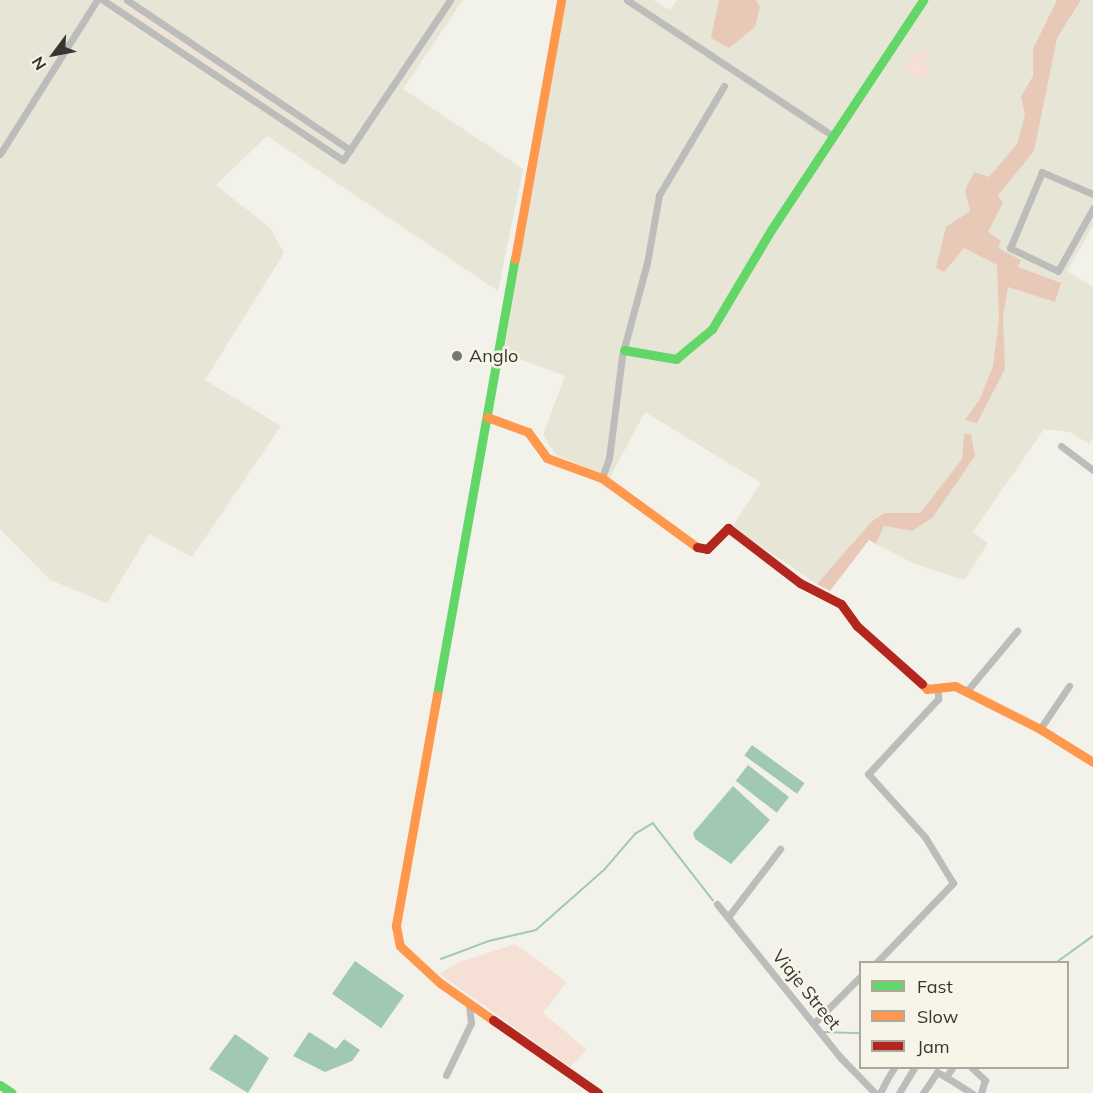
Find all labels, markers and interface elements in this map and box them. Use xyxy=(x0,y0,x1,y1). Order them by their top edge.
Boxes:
north arrow xyxy=(24,24,84,84)
text: N xyxy=(27,53,50,74)
place label: Anglo xyxy=(469,345,518,367)
marker: Anglo xyxy=(450,349,464,363)
street label: Viaje Street xyxy=(767,946,845,1034)
legend xyxy=(859,961,1069,1069)
text: Fast xyxy=(917,975,953,998)
text: Slow xyxy=(917,1005,958,1028)
text: Jam xyxy=(917,1035,950,1058)

